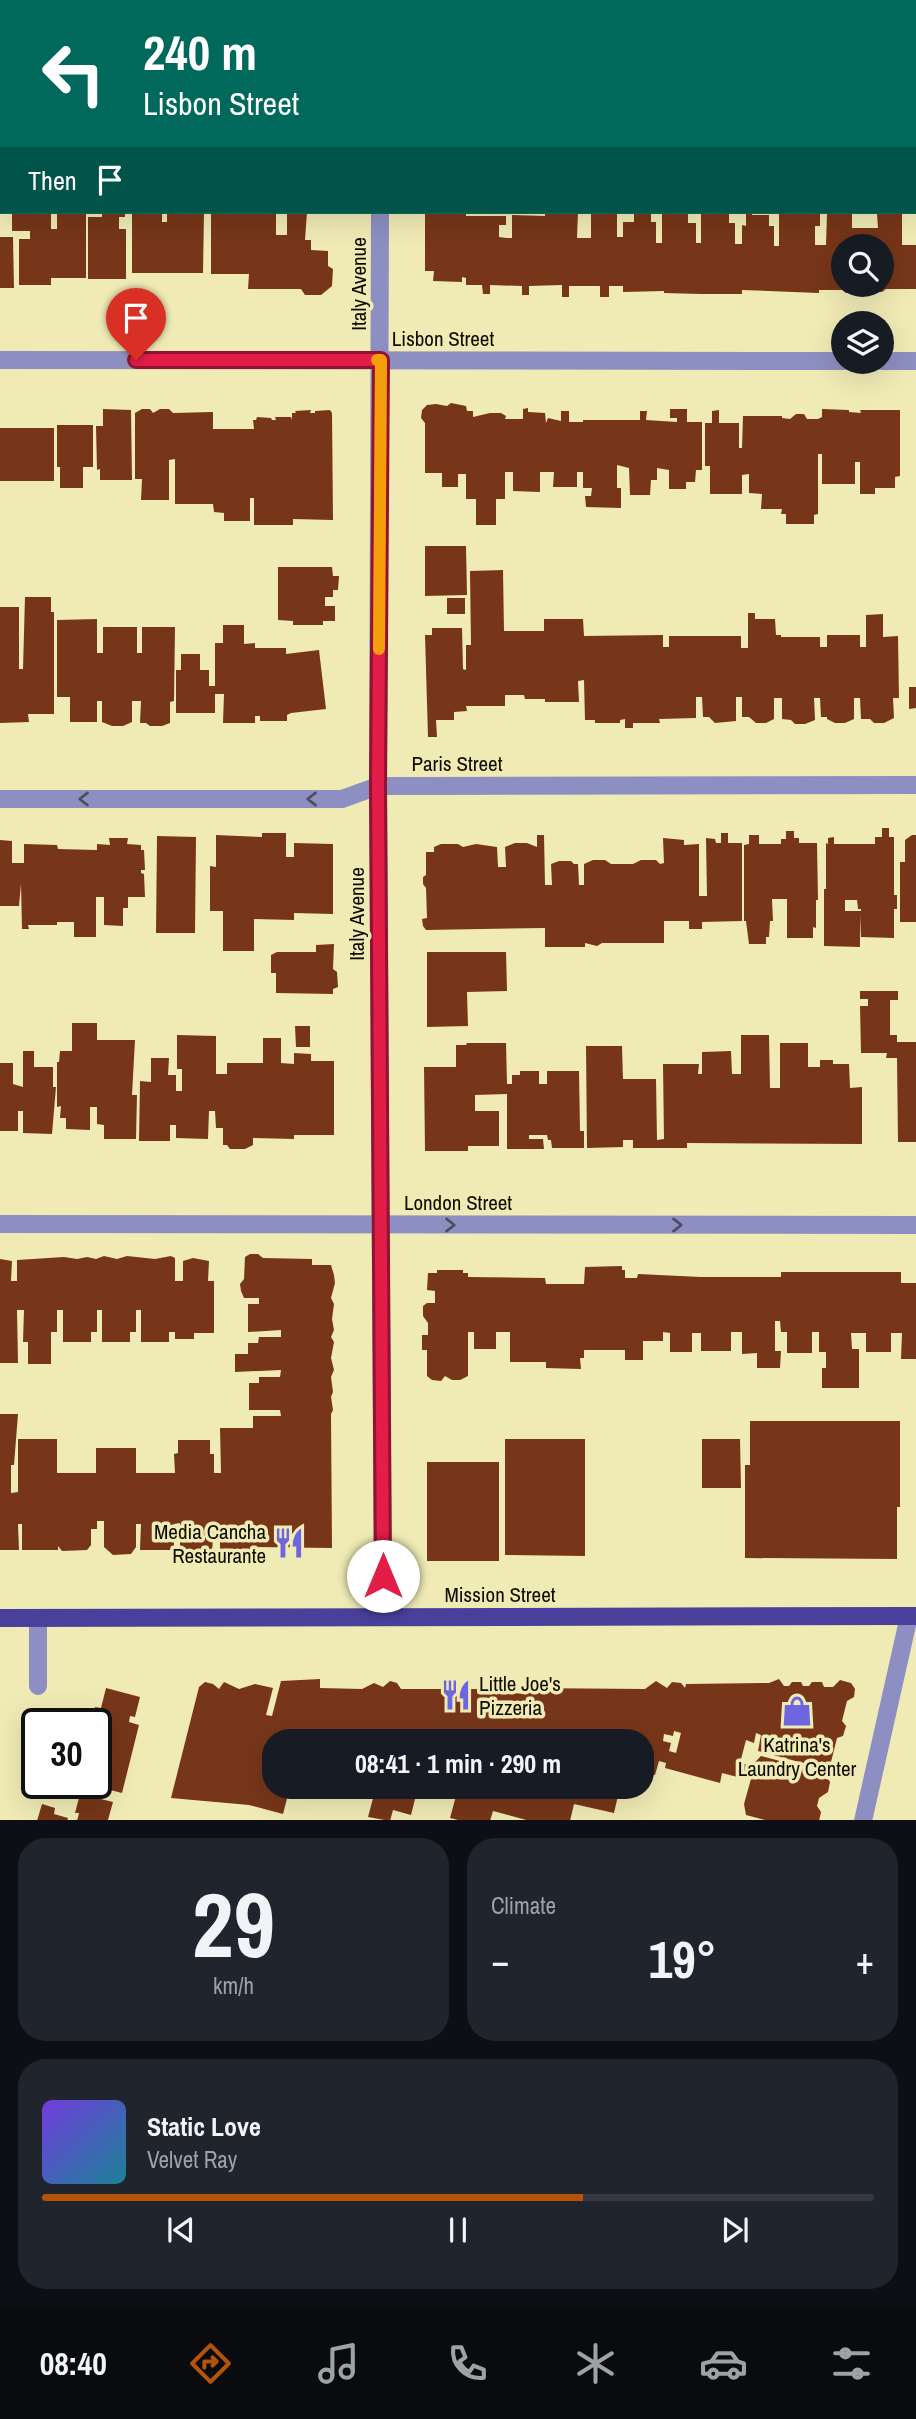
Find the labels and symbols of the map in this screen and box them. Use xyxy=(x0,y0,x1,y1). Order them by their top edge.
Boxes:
street label: Italy Avenue xyxy=(344,237,373,331)
pin xyxy=(106,288,166,360)
street label: Lisbon Street xyxy=(392,324,494,353)
street label: Paris Street xyxy=(412,749,503,778)
one-way arrow xyxy=(78,791,89,807)
one-way arrow xyxy=(306,791,316,807)
street label: Italy Avenue xyxy=(342,867,371,961)
street label: London Street xyxy=(404,1188,512,1217)
one-way arrow xyxy=(445,1217,455,1233)
one-way arrow xyxy=(672,1217,683,1233)
place label: Media Cancha Restaurante xyxy=(154,1517,266,1570)
restaurant icon: Media Cancha Restaurante xyxy=(272,1526,306,1560)
position arrow xyxy=(346,1539,420,1613)
street label: Mission Street xyxy=(444,1580,556,1609)
place label: Little Joe's Pizzeria xyxy=(479,1669,561,1722)
restaurant icon: Little Joe's Pizzeria xyxy=(439,1678,473,1712)
shop icon: Katrina's Laundry Center xyxy=(780,1694,814,1728)
speed limit sign: 30 xyxy=(21,1708,112,1799)
place label: Katrina's Laundry Center xyxy=(738,1730,857,1783)

